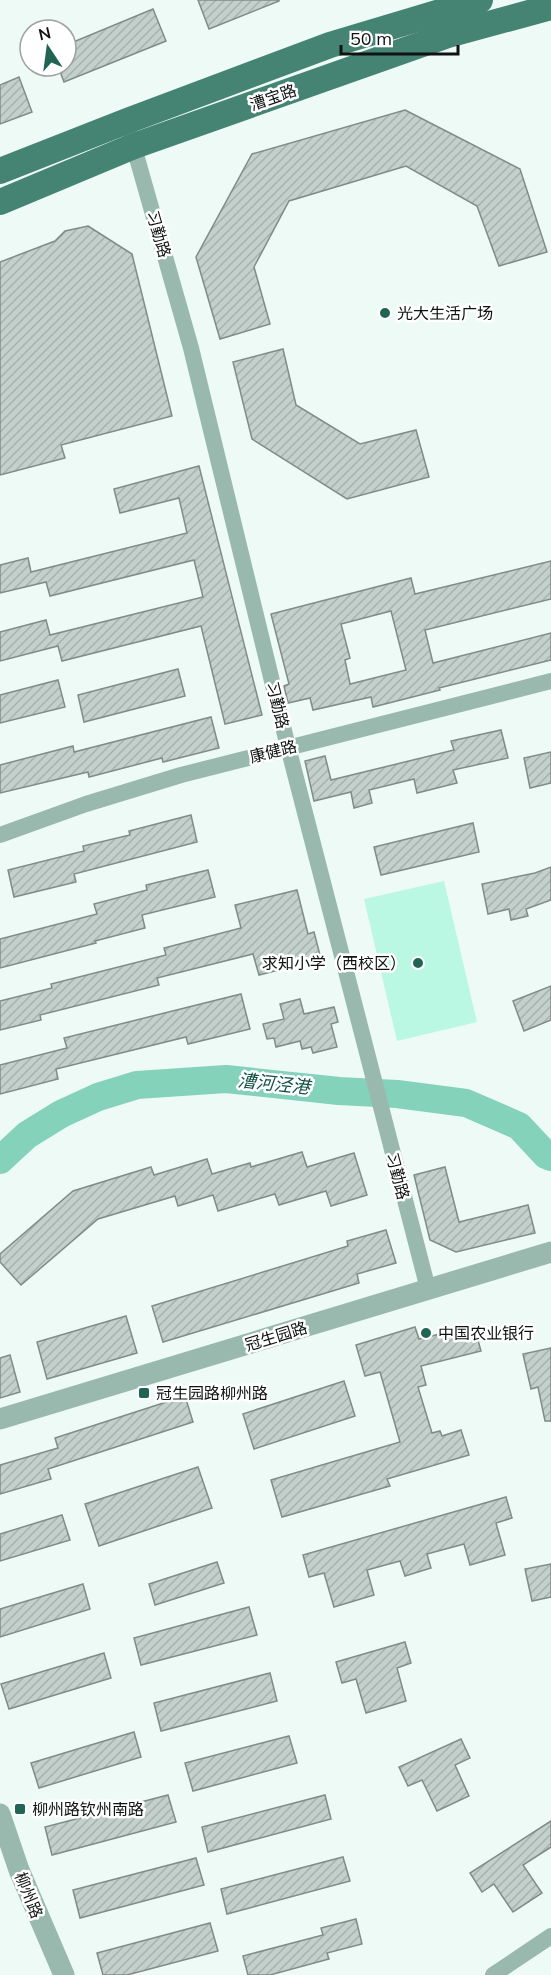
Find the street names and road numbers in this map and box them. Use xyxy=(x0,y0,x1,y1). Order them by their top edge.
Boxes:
street label: 漕宝路 xyxy=(247,80,299,114)
street label: 习勤路 xyxy=(143,208,175,260)
street label: 习勤路 xyxy=(262,679,294,731)
street label: 康健路 xyxy=(247,735,299,767)
street label: 习勤路 xyxy=(382,1150,414,1202)
street label: 冠生园路 xyxy=(242,1317,310,1355)
street label: 柳州路 xyxy=(11,1869,47,1921)

